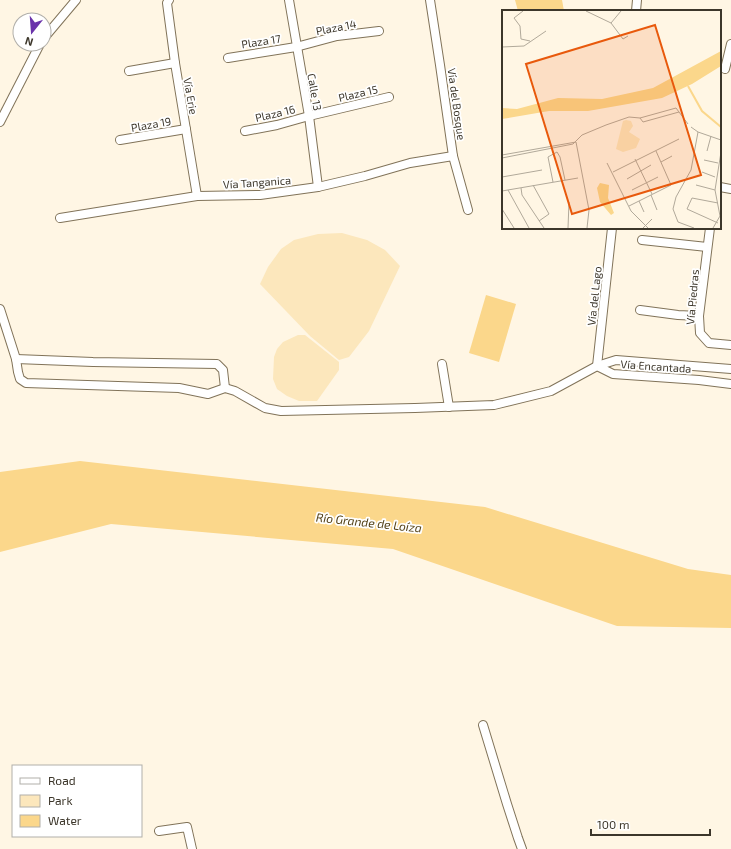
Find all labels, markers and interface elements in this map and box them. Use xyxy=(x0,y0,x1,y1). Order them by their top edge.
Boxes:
inset map xyxy=(502,10,721,229)
north arrow xyxy=(12,12,52,52)
street label: Plaza 14 xyxy=(315,17,358,37)
street label: Plaza 17 xyxy=(240,31,282,51)
text: N xyxy=(23,35,35,49)
street label: Vía del Bosque xyxy=(446,67,469,141)
street label: Calle 13 xyxy=(305,72,325,112)
street label: Vía Erie xyxy=(181,77,201,116)
street label: Plaza 15 xyxy=(337,82,379,104)
street label: Plaza 16 xyxy=(254,102,296,124)
street label: Plaza 19 xyxy=(130,114,172,134)
street label: Vía Tanganica xyxy=(223,173,291,191)
street label: Vía del Lago xyxy=(584,266,604,326)
street label: Vía Piedras xyxy=(683,268,701,325)
street label: Vía Encantada xyxy=(620,357,692,375)
water label: Río Grande de Loíza xyxy=(315,509,423,535)
legend xyxy=(12,765,142,837)
text: Road xyxy=(48,773,76,787)
text: Park xyxy=(48,793,73,807)
scale bar xyxy=(591,811,710,837)
text: Water xyxy=(48,813,82,827)
text: 100 m xyxy=(597,817,629,831)

